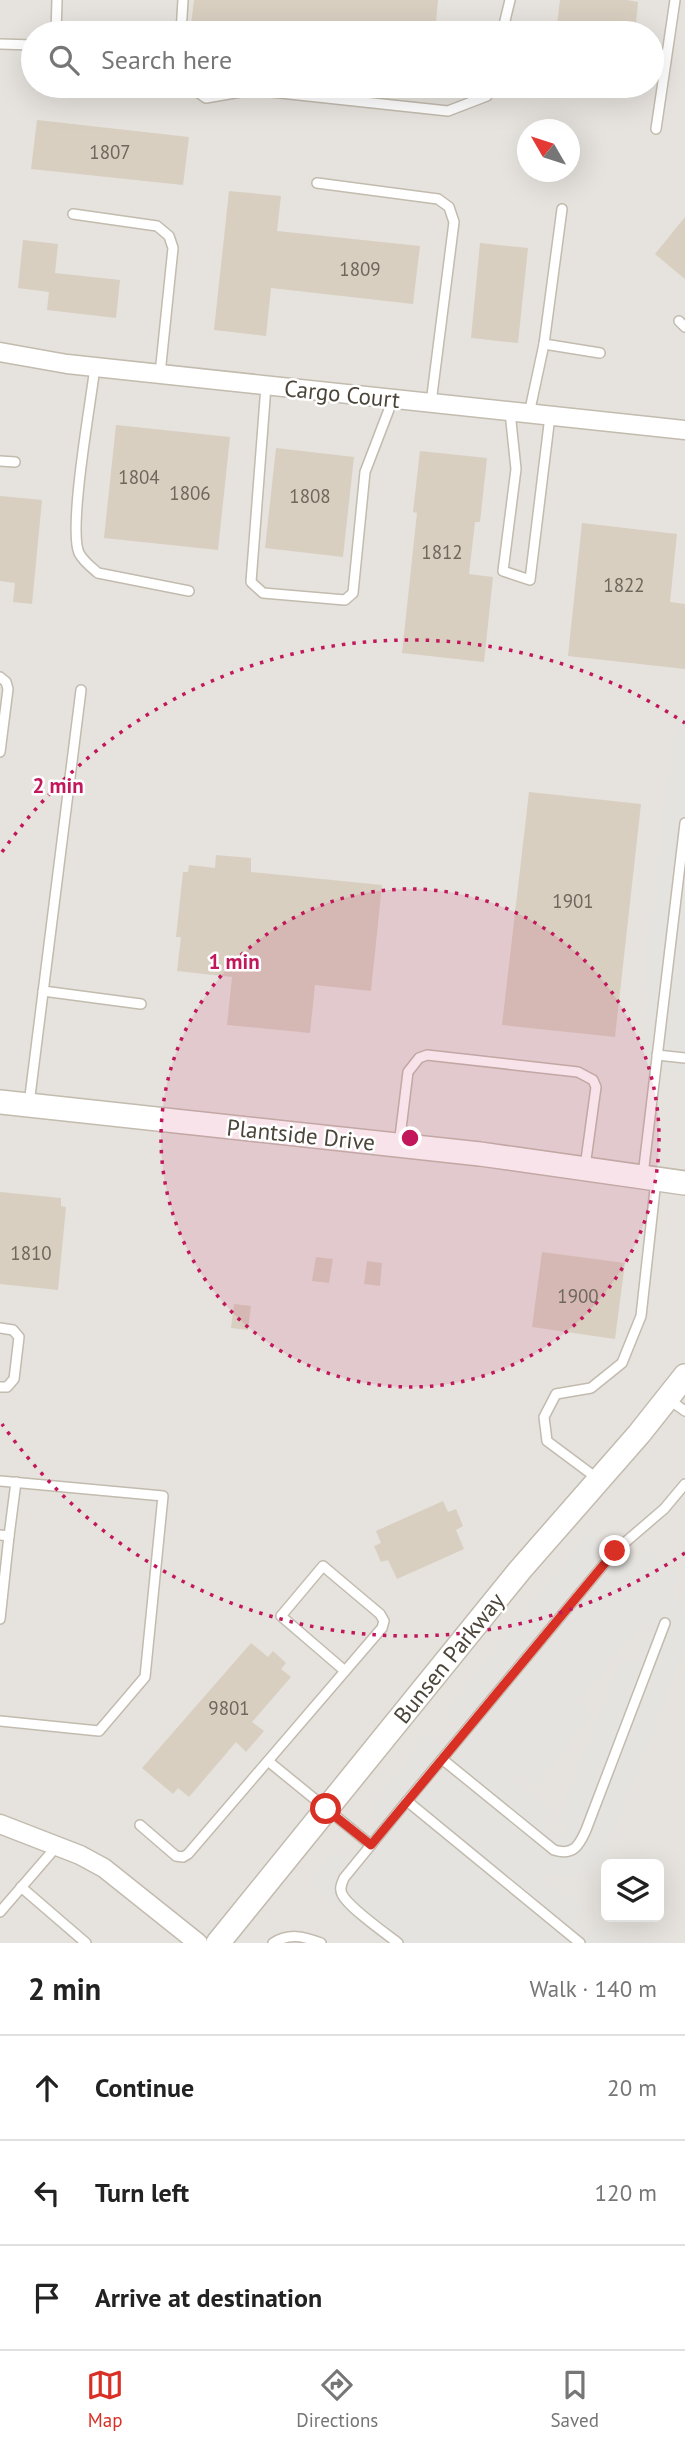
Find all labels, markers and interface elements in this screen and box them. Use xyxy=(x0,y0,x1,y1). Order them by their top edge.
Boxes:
search box xyxy=(21,21,664,98)
icon: search xyxy=(45,41,83,79)
text: Search here xyxy=(101,43,232,76)
north arrow xyxy=(517,119,580,182)
house number: 1807 xyxy=(89,140,131,164)
house number: 1809 xyxy=(339,257,381,281)
street label: Cargo Court xyxy=(283,373,402,414)
house number: 1804 xyxy=(118,465,160,489)
house number: 1806 xyxy=(169,481,211,505)
house number: 1808 xyxy=(289,484,331,508)
house number: 1812 xyxy=(421,540,463,564)
house number: 1822 xyxy=(603,573,645,597)
text: 2 min xyxy=(32,772,84,799)
house number: 1901 xyxy=(552,889,594,913)
text: 1 min xyxy=(208,948,260,975)
street label: Plantside Drive xyxy=(225,1112,377,1157)
centre of rings xyxy=(398,1126,422,1150)
house number: 1810 xyxy=(10,1241,52,1265)
house number: 1900 xyxy=(557,1284,599,1308)
route end xyxy=(599,1535,630,1566)
street label: Bunsen Parkway xyxy=(387,1586,510,1729)
house number: 9801 xyxy=(208,1696,250,1720)
route start xyxy=(310,1793,341,1824)
map controls xyxy=(601,1859,664,1922)
button: layers xyxy=(601,1859,664,1922)
text: 2 min xyxy=(28,1969,101,2008)
text: Walk · 140 m xyxy=(530,1974,657,2003)
icon: ahead xyxy=(28,2069,66,2107)
text: Continue xyxy=(95,2071,194,2104)
text: 20 m xyxy=(607,2073,657,2102)
icon: left xyxy=(28,2174,66,2212)
text: Turn left xyxy=(95,2176,189,2209)
text: 120 m xyxy=(595,2178,657,2207)
icon: arrive xyxy=(28,2279,66,2317)
text: Arrive at destination xyxy=(95,2281,322,2314)
tab: Map xyxy=(86,2366,124,2432)
tab: Directions xyxy=(296,2366,378,2432)
tab: Saved xyxy=(551,2366,599,2432)

